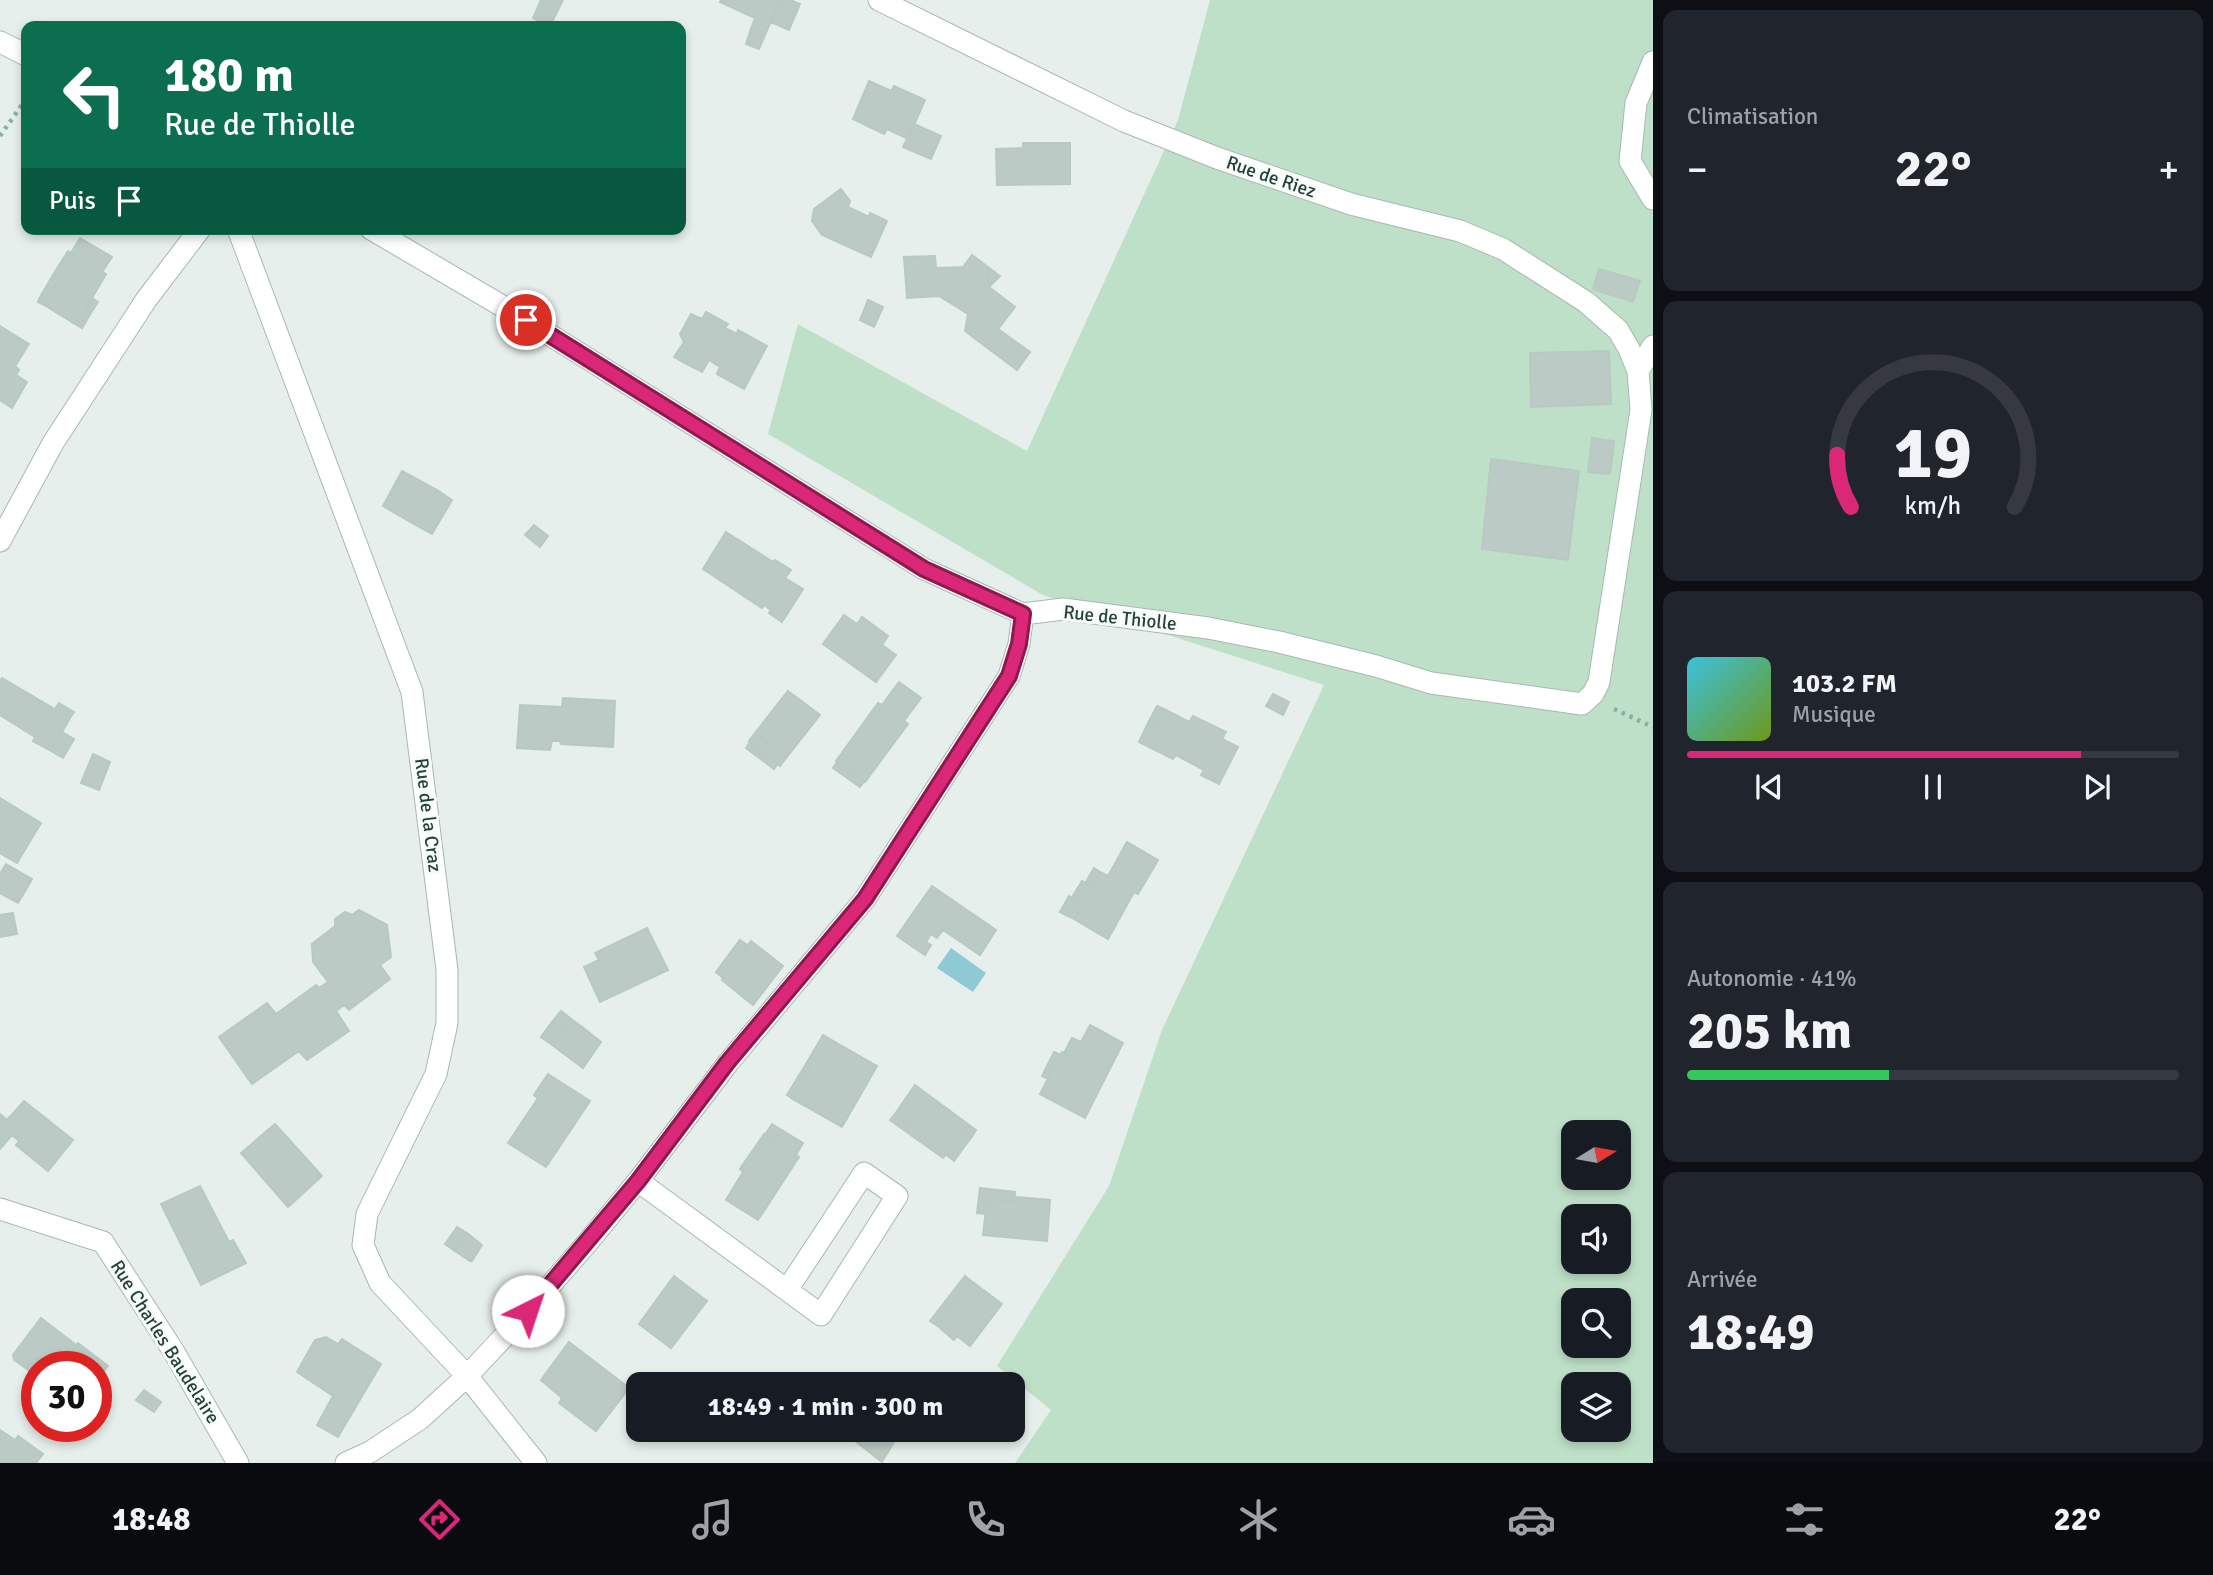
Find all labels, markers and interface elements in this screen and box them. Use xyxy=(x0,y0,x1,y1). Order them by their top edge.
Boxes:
text: 180 m xyxy=(164,45,294,105)
icon: left xyxy=(49,49,140,140)
text: Climatisation xyxy=(1687,102,1818,131)
text: Rue de Thiolle xyxy=(164,105,356,144)
text: 22° xyxy=(1895,137,1971,201)
text: − xyxy=(1687,146,1708,193)
text: + xyxy=(2158,146,2179,193)
street label: Rue de Riez xyxy=(1223,150,1319,204)
icon: arrive xyxy=(110,182,148,220)
text: Puis xyxy=(49,185,96,217)
pin xyxy=(496,290,556,350)
icon: arrive xyxy=(507,301,545,339)
text: 19 xyxy=(1894,409,1972,498)
text: km/h xyxy=(1905,490,1961,521)
street label: Rue de Thiolle xyxy=(1062,600,1178,636)
text: 103.2 FM xyxy=(1792,668,1897,700)
text: Musique xyxy=(1792,700,1876,729)
street label: Rue de la Craz xyxy=(409,757,447,873)
icon: previous xyxy=(1750,768,1788,806)
icon: pause xyxy=(1914,768,1952,806)
icon: next xyxy=(2078,768,2116,806)
text: Autonomie · 41% xyxy=(1687,964,1857,993)
text: 205 km xyxy=(1687,999,1852,1063)
north arrow xyxy=(1561,1120,1631,1190)
map controls xyxy=(1561,1120,1631,1442)
button: sound xyxy=(1561,1204,1631,1274)
street label: Rue Charles Baudelaire xyxy=(105,1256,225,1428)
text: Arrivée xyxy=(1687,1265,1758,1294)
position arrow xyxy=(491,1274,565,1348)
button: search xyxy=(1561,1288,1631,1358)
text: 18:49 xyxy=(1687,1300,1815,1364)
speed limit sign: 30 xyxy=(21,1351,112,1442)
button: layers xyxy=(1561,1372,1631,1442)
text: 18:49 · 1 min · 300 m xyxy=(708,1391,943,1423)
icon: directions xyxy=(415,1495,464,1544)
icon: music xyxy=(688,1495,737,1544)
icon: phone xyxy=(961,1495,1010,1544)
icon: climate xyxy=(1234,1495,1283,1544)
icon: car xyxy=(1507,1495,1556,1544)
icon: filters xyxy=(1780,1495,1829,1544)
text: 18:48 xyxy=(112,1500,191,1539)
text: 22° xyxy=(2053,1500,2101,1539)

